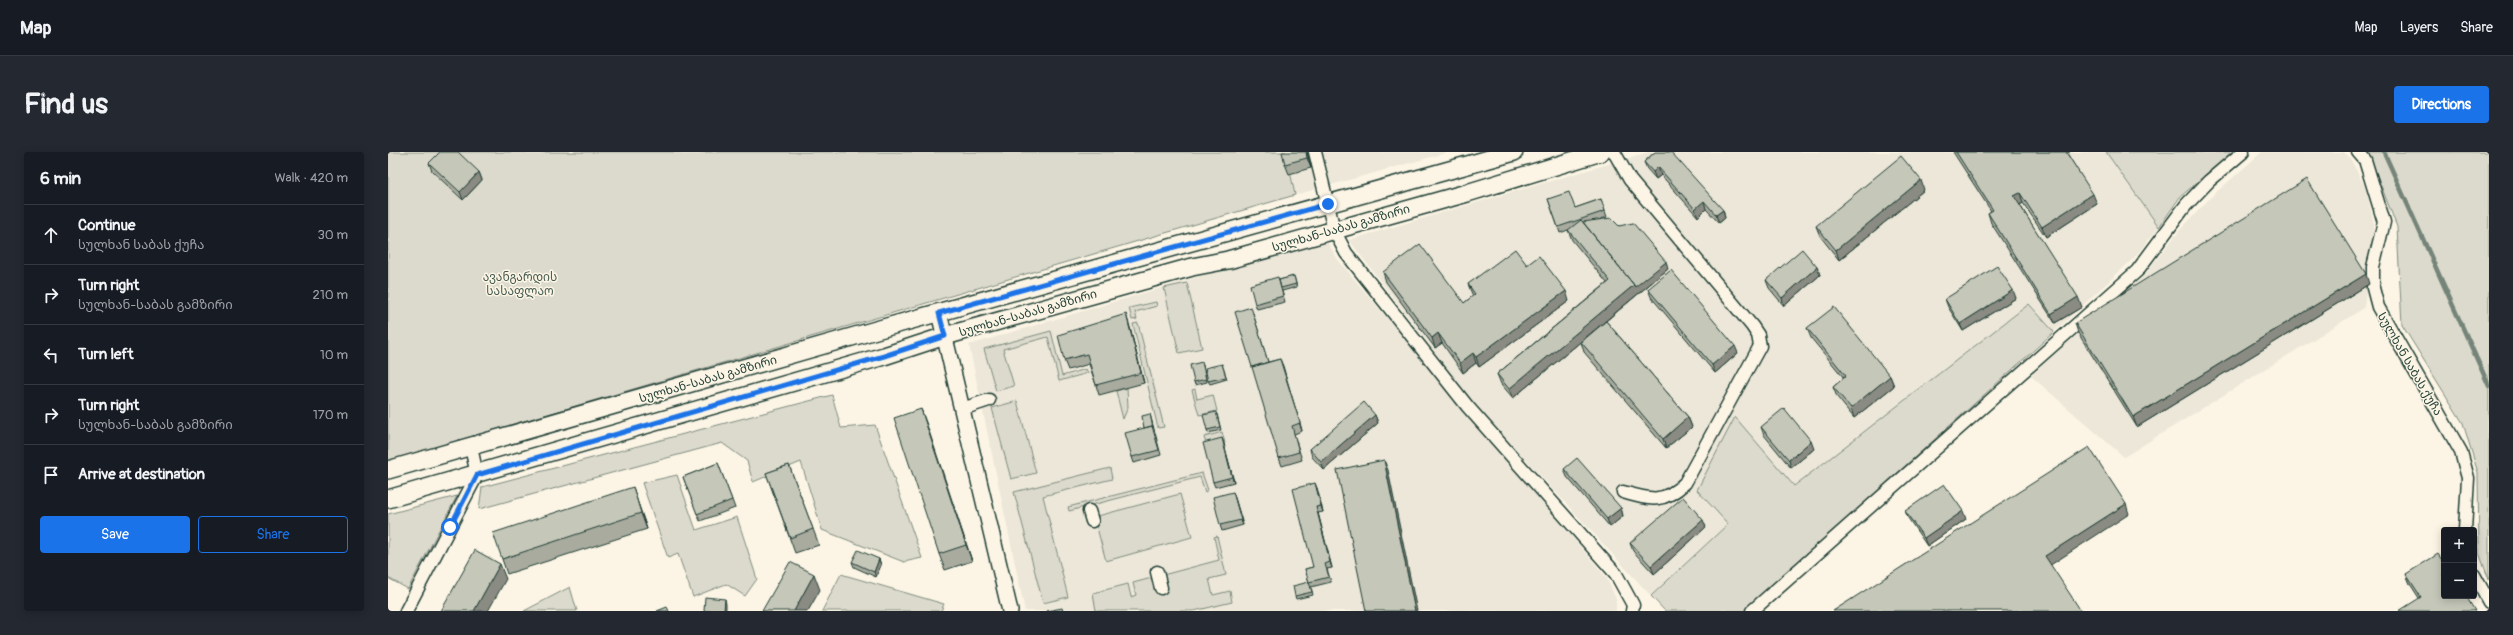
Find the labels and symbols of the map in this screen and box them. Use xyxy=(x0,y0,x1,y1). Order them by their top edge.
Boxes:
route end xyxy=(1319,195,1337,213)
street label: სულხან-საბას გამზირი xyxy=(1270,202,1412,255)
park label: ავანგარდის სასაფლაო xyxy=(483,270,557,299)
street label: სულხან-საბას გამზირი xyxy=(957,287,1099,340)
street label: სულხან საბას ქუჩა xyxy=(2374,310,2445,419)
street label: სულხან-საბას გამზირი xyxy=(637,353,779,406)
route start xyxy=(441,518,459,536)

